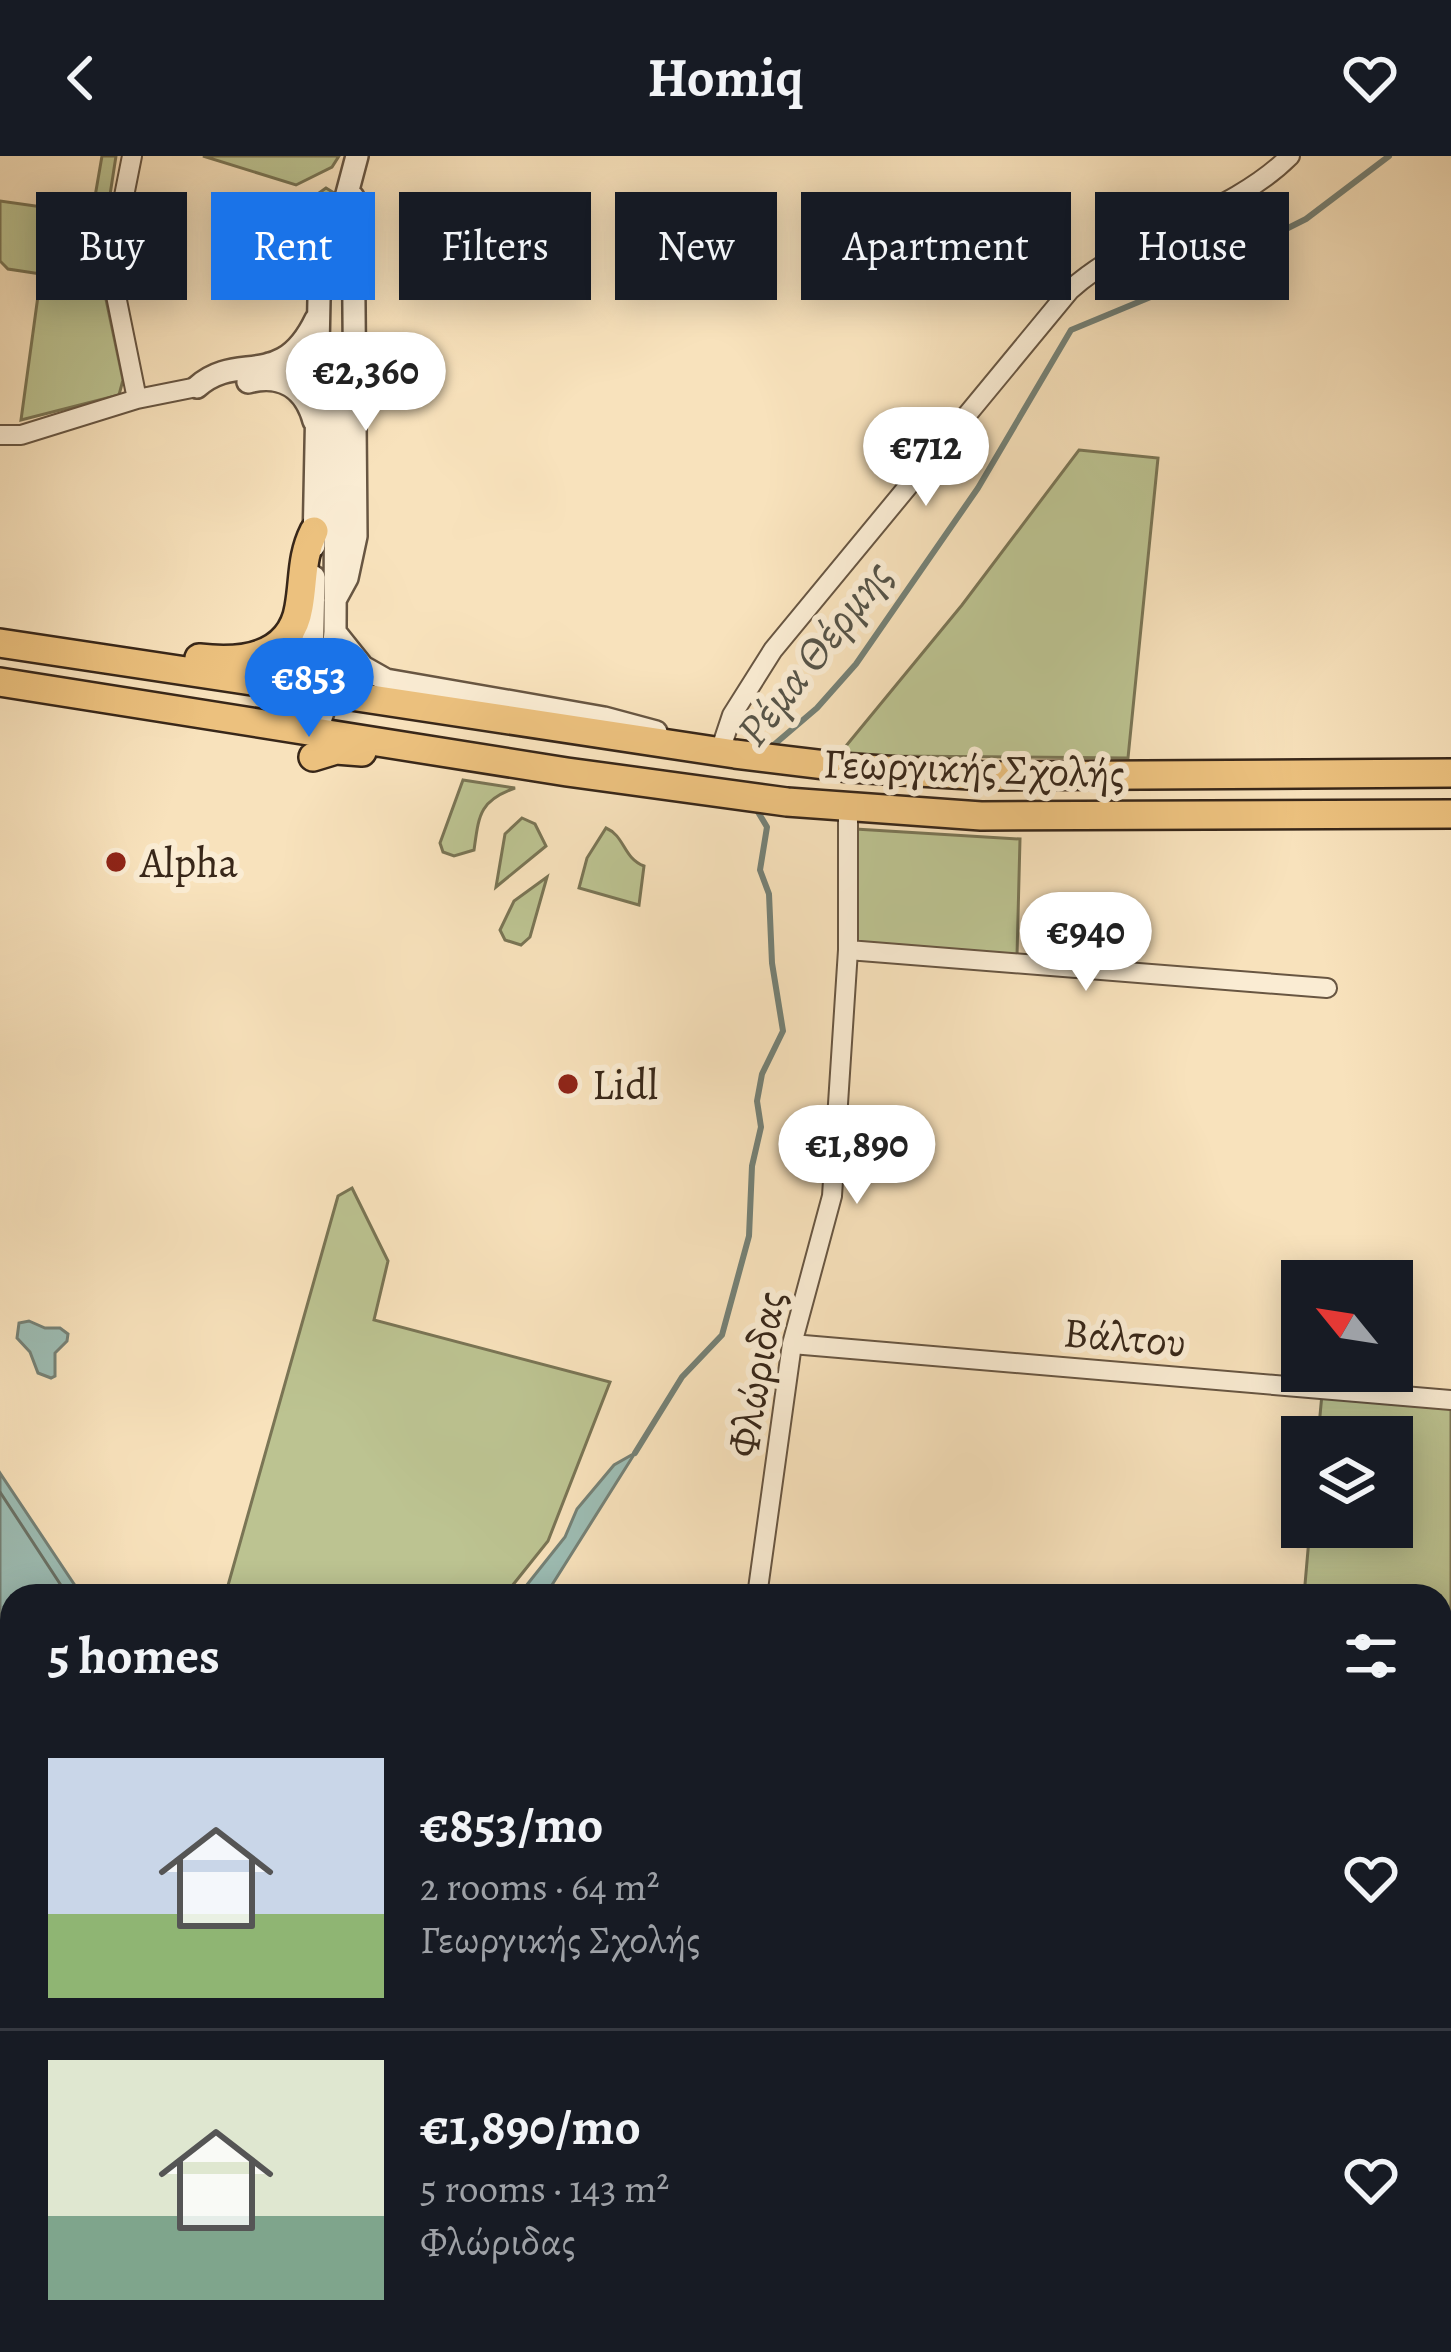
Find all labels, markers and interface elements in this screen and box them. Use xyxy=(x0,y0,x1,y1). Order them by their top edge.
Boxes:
text: Homiq xyxy=(647,41,804,115)
icon: back xyxy=(48,45,114,111)
icon: heart xyxy=(1337,45,1403,111)
chip: Buy xyxy=(36,192,187,300)
chip: Rent xyxy=(211,192,375,300)
chip: Filters xyxy=(399,192,591,300)
chip: New xyxy=(615,192,777,300)
chip: Apartment xyxy=(801,192,1071,300)
chip: House xyxy=(1095,192,1289,300)
pin: €2,360 xyxy=(268,332,464,434)
text: €2,360 xyxy=(313,344,419,397)
pin: €712 xyxy=(855,407,997,509)
text: €712 xyxy=(890,419,962,472)
water label: Ρέμα Θέρμης xyxy=(722,547,906,759)
pin: €853 xyxy=(238,638,380,740)
text: €853 xyxy=(272,650,346,703)
street label: Γεωργικής Σχολής xyxy=(822,734,1126,802)
place label: Alpha xyxy=(139,834,239,891)
marker: Alpha xyxy=(103,849,129,875)
pin: €940 xyxy=(1015,892,1157,994)
text: €940 xyxy=(1047,904,1125,957)
place label: Lidl xyxy=(592,1056,658,1113)
marker: Lidl xyxy=(555,1071,581,1097)
pin: €1,890 xyxy=(759,1105,955,1207)
text: €1,890 xyxy=(805,1117,909,1170)
north arrow xyxy=(1281,1260,1413,1392)
map controls xyxy=(1281,1260,1413,1548)
street label: Φλώριδας xyxy=(713,1287,799,1461)
street label: Βάλτου xyxy=(1061,1303,1189,1371)
button: layers xyxy=(1281,1416,1413,1548)
text: 5 homes xyxy=(48,1621,220,1691)
icon: filters xyxy=(1338,1623,1404,1689)
text: €853/mo xyxy=(420,1790,603,1860)
icon: home xyxy=(144,1806,288,1950)
icon: heart xyxy=(1338,1845,1404,1911)
text: 2 rooms · 64 m² xyxy=(420,1860,660,1913)
text: Γεωργικής Σχολής xyxy=(420,1913,700,1966)
text: €1,890/mo xyxy=(420,2092,641,2162)
icon: home xyxy=(144,2108,288,2252)
icon: heart xyxy=(1338,2147,1404,2213)
text: 5 rooms · 143 m² xyxy=(420,2162,669,2215)
text: Φλώριδας xyxy=(420,2215,576,2268)

